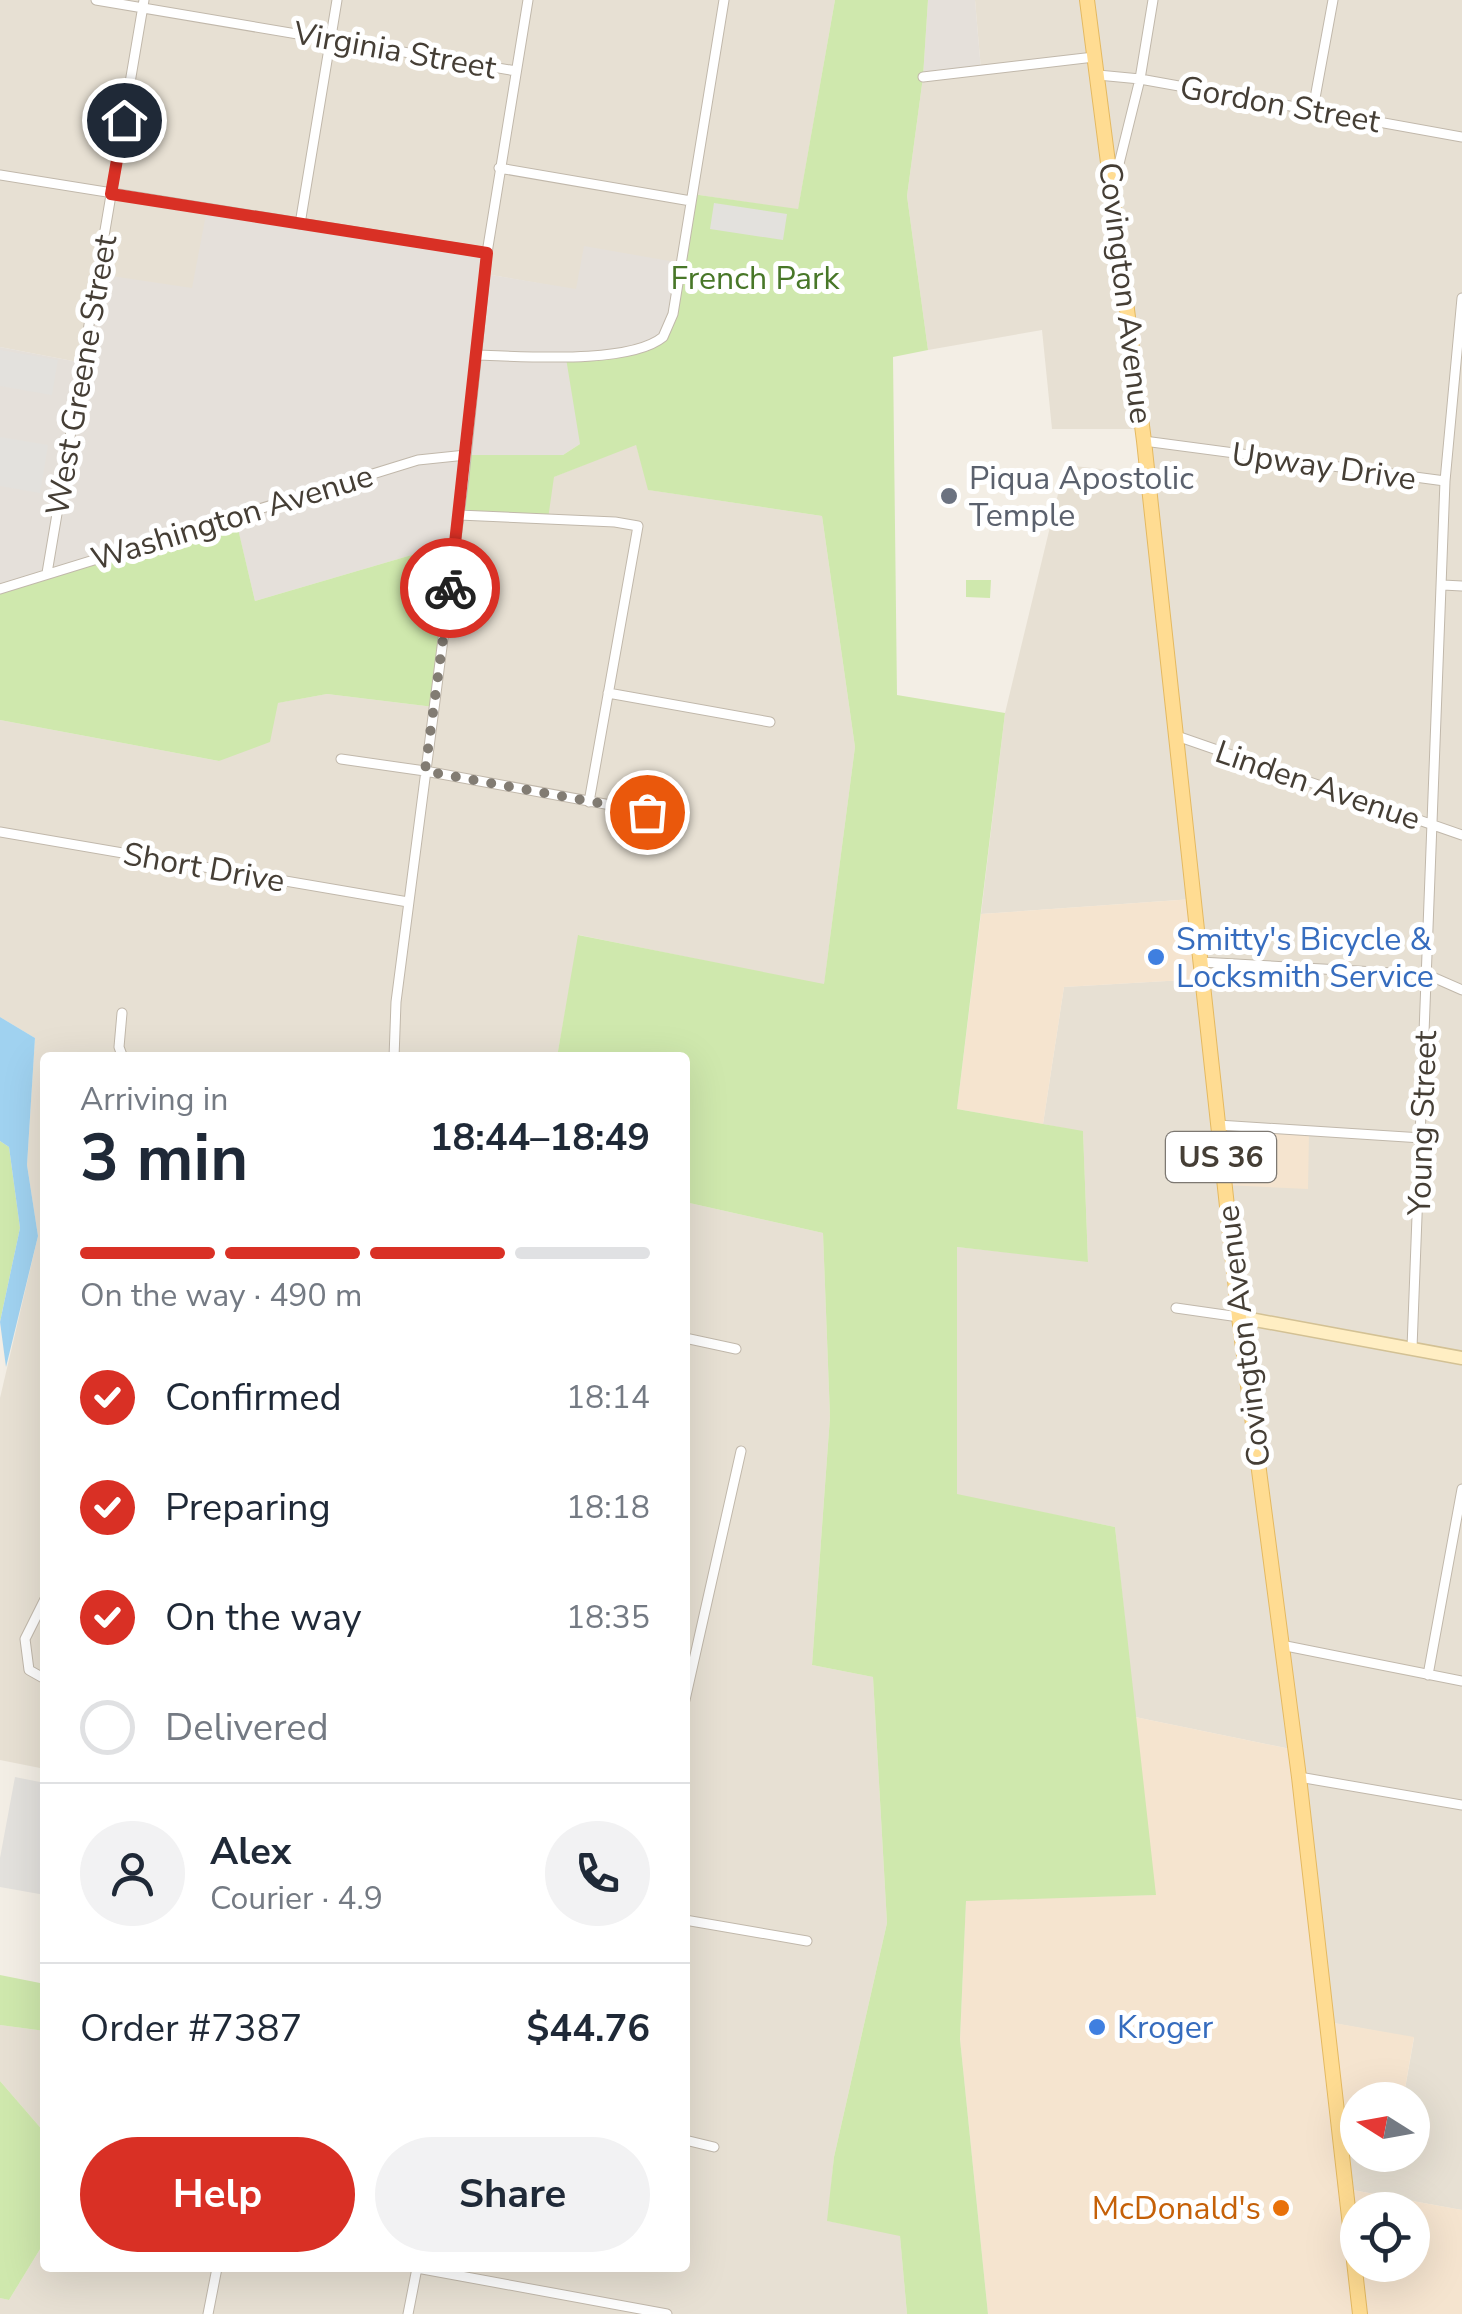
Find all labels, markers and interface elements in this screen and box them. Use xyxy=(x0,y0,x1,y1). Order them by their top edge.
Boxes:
street label: Virginia Street xyxy=(289,11,500,90)
street label: Gordon Street xyxy=(1176,66,1384,143)
pin xyxy=(82,78,167,163)
icon: home xyxy=(97,93,152,148)
street label: Covington Avenue xyxy=(1088,160,1163,426)
street label: West Greene Street xyxy=(36,231,127,519)
park label: French Park xyxy=(671,257,840,300)
street label: Upway Drive xyxy=(1229,432,1419,501)
street label: Washington Avenue xyxy=(86,454,378,581)
place label: Piqua Apostolic Temple xyxy=(969,457,1194,537)
marker: Piqua Apostolic Temple xyxy=(938,485,960,507)
courier xyxy=(400,538,500,638)
icon: bike xyxy=(423,561,478,616)
street label: Linden Avenue xyxy=(1210,730,1426,841)
pin xyxy=(605,770,690,855)
icon: bag xyxy=(620,785,675,840)
street label: Short Drive xyxy=(120,832,288,903)
place label: Smitty's Bicycle & Locksmith Service xyxy=(1176,918,1434,998)
marker: Smitty's Bicycle & Locksmith Service xyxy=(1145,946,1167,968)
street label: Young Street xyxy=(1398,1029,1447,1217)
text: Arriving in xyxy=(80,1078,228,1121)
text: 18:44–18:49 xyxy=(430,1112,650,1163)
text: 3 min xyxy=(80,1114,248,1203)
road number: US 36 xyxy=(1166,1132,1276,1182)
street label: Covington Avenue xyxy=(1206,1203,1281,1469)
text: On the way · 490 m xyxy=(80,1274,362,1317)
icon: check xyxy=(80,1370,135,1425)
text: Confirmed xyxy=(165,1372,342,1423)
text: 18:14 xyxy=(566,1376,650,1419)
icon: check xyxy=(80,1480,135,1535)
text: Preparing xyxy=(165,1482,331,1533)
text: 18:18 xyxy=(566,1486,650,1529)
icon: check xyxy=(80,1590,135,1645)
text: On the way xyxy=(165,1592,361,1643)
text: 18:35 xyxy=(566,1596,650,1639)
text: Delivered xyxy=(165,1702,329,1753)
button: person xyxy=(80,1821,185,1926)
button: phone xyxy=(545,1821,650,1926)
text: Alex xyxy=(210,1826,291,1877)
text: Courier · 4.9 xyxy=(210,1877,383,1920)
text: Order #7387 xyxy=(80,2003,302,2054)
text: $44.76 xyxy=(527,2003,650,2054)
place label: Kroger xyxy=(1117,2006,1214,2049)
marker: Kroger xyxy=(1086,2016,1108,2038)
north arrow xyxy=(1340,2082,1430,2172)
map controls xyxy=(1340,2082,1430,2282)
button: Help xyxy=(80,2137,355,2252)
button: Share xyxy=(375,2137,650,2252)
place label: McDonald's xyxy=(1092,2187,1261,2230)
button: locate xyxy=(1340,2192,1430,2282)
marker: McDonald's xyxy=(1270,2197,1292,2219)

